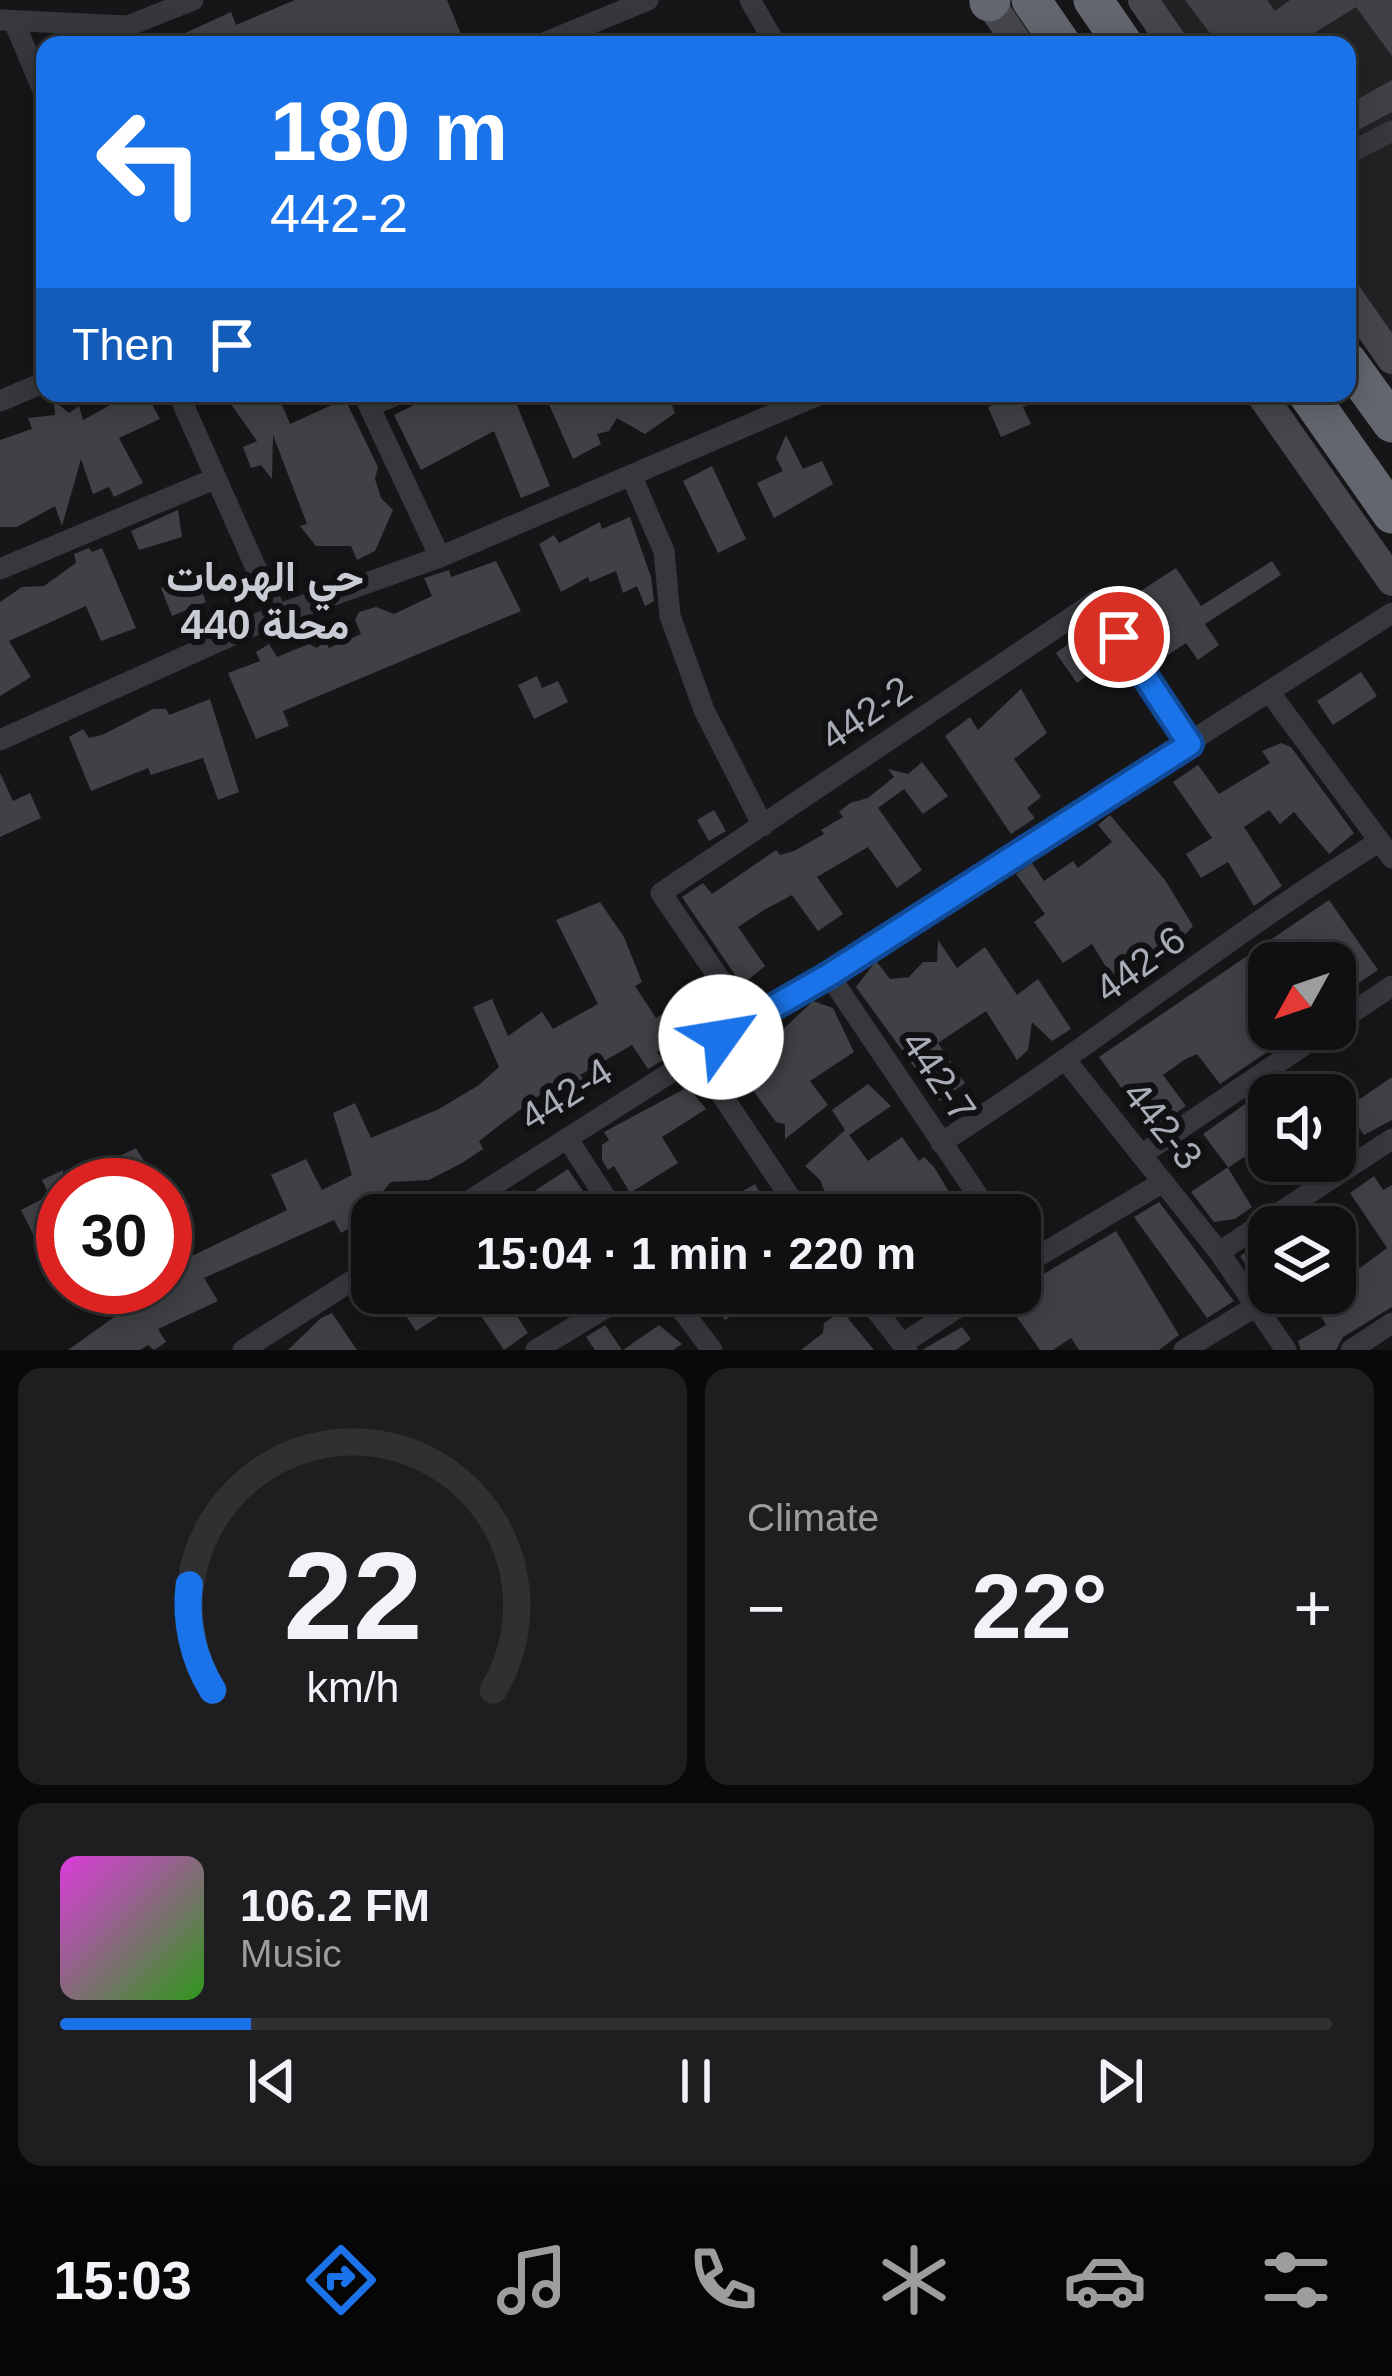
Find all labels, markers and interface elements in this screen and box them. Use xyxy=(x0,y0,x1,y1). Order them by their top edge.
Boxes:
icon: left xyxy=(72,84,228,240)
text: 180 m xyxy=(270,84,508,178)
text: 442-2 xyxy=(270,183,408,243)
icon: arrive xyxy=(199,312,265,378)
text: Then xyxy=(72,319,175,370)
district label: حي الهرمات محلة 440 xyxy=(166,553,364,648)
pin xyxy=(1068,586,1170,688)
icon: arrive xyxy=(1086,604,1152,670)
street label: 442-2 xyxy=(813,667,919,759)
street label: 442-6 xyxy=(1087,917,1193,1011)
north arrow xyxy=(1248,942,1356,1050)
map controls xyxy=(1248,942,1356,1314)
position arrow xyxy=(658,974,784,1100)
street label: 442-7 xyxy=(893,1023,985,1129)
street label: 442-4 xyxy=(512,1049,620,1139)
street label: 442-3 xyxy=(1115,1073,1211,1177)
button: sound xyxy=(1248,1074,1356,1182)
speed limit sign: 30 xyxy=(36,1158,192,1314)
button: layers xyxy=(1248,1206,1356,1314)
text: 15:04 · 1 min · 220 m xyxy=(476,1228,916,1279)
text: Climate xyxy=(747,1496,879,1539)
text: 22 xyxy=(283,1526,422,1665)
text: 22° xyxy=(971,1557,1108,1657)
text: − xyxy=(747,1571,786,1645)
text: + xyxy=(1293,1571,1332,1645)
text: km/h xyxy=(306,1662,399,1710)
text: 106.2 FM xyxy=(240,1880,430,1931)
text: Music xyxy=(240,1932,342,1975)
icon: previous xyxy=(239,2048,305,2114)
icon: pause xyxy=(663,2048,729,2114)
icon: next xyxy=(1087,2048,1153,2114)
icon: directions xyxy=(299,2238,383,2322)
icon: music xyxy=(490,2238,574,2322)
icon: phone xyxy=(681,2238,765,2322)
icon: climate xyxy=(872,2238,956,2322)
icon: car xyxy=(1063,2238,1147,2322)
icon: filters xyxy=(1254,2238,1338,2322)
text: 15:03 xyxy=(54,2250,192,2310)

